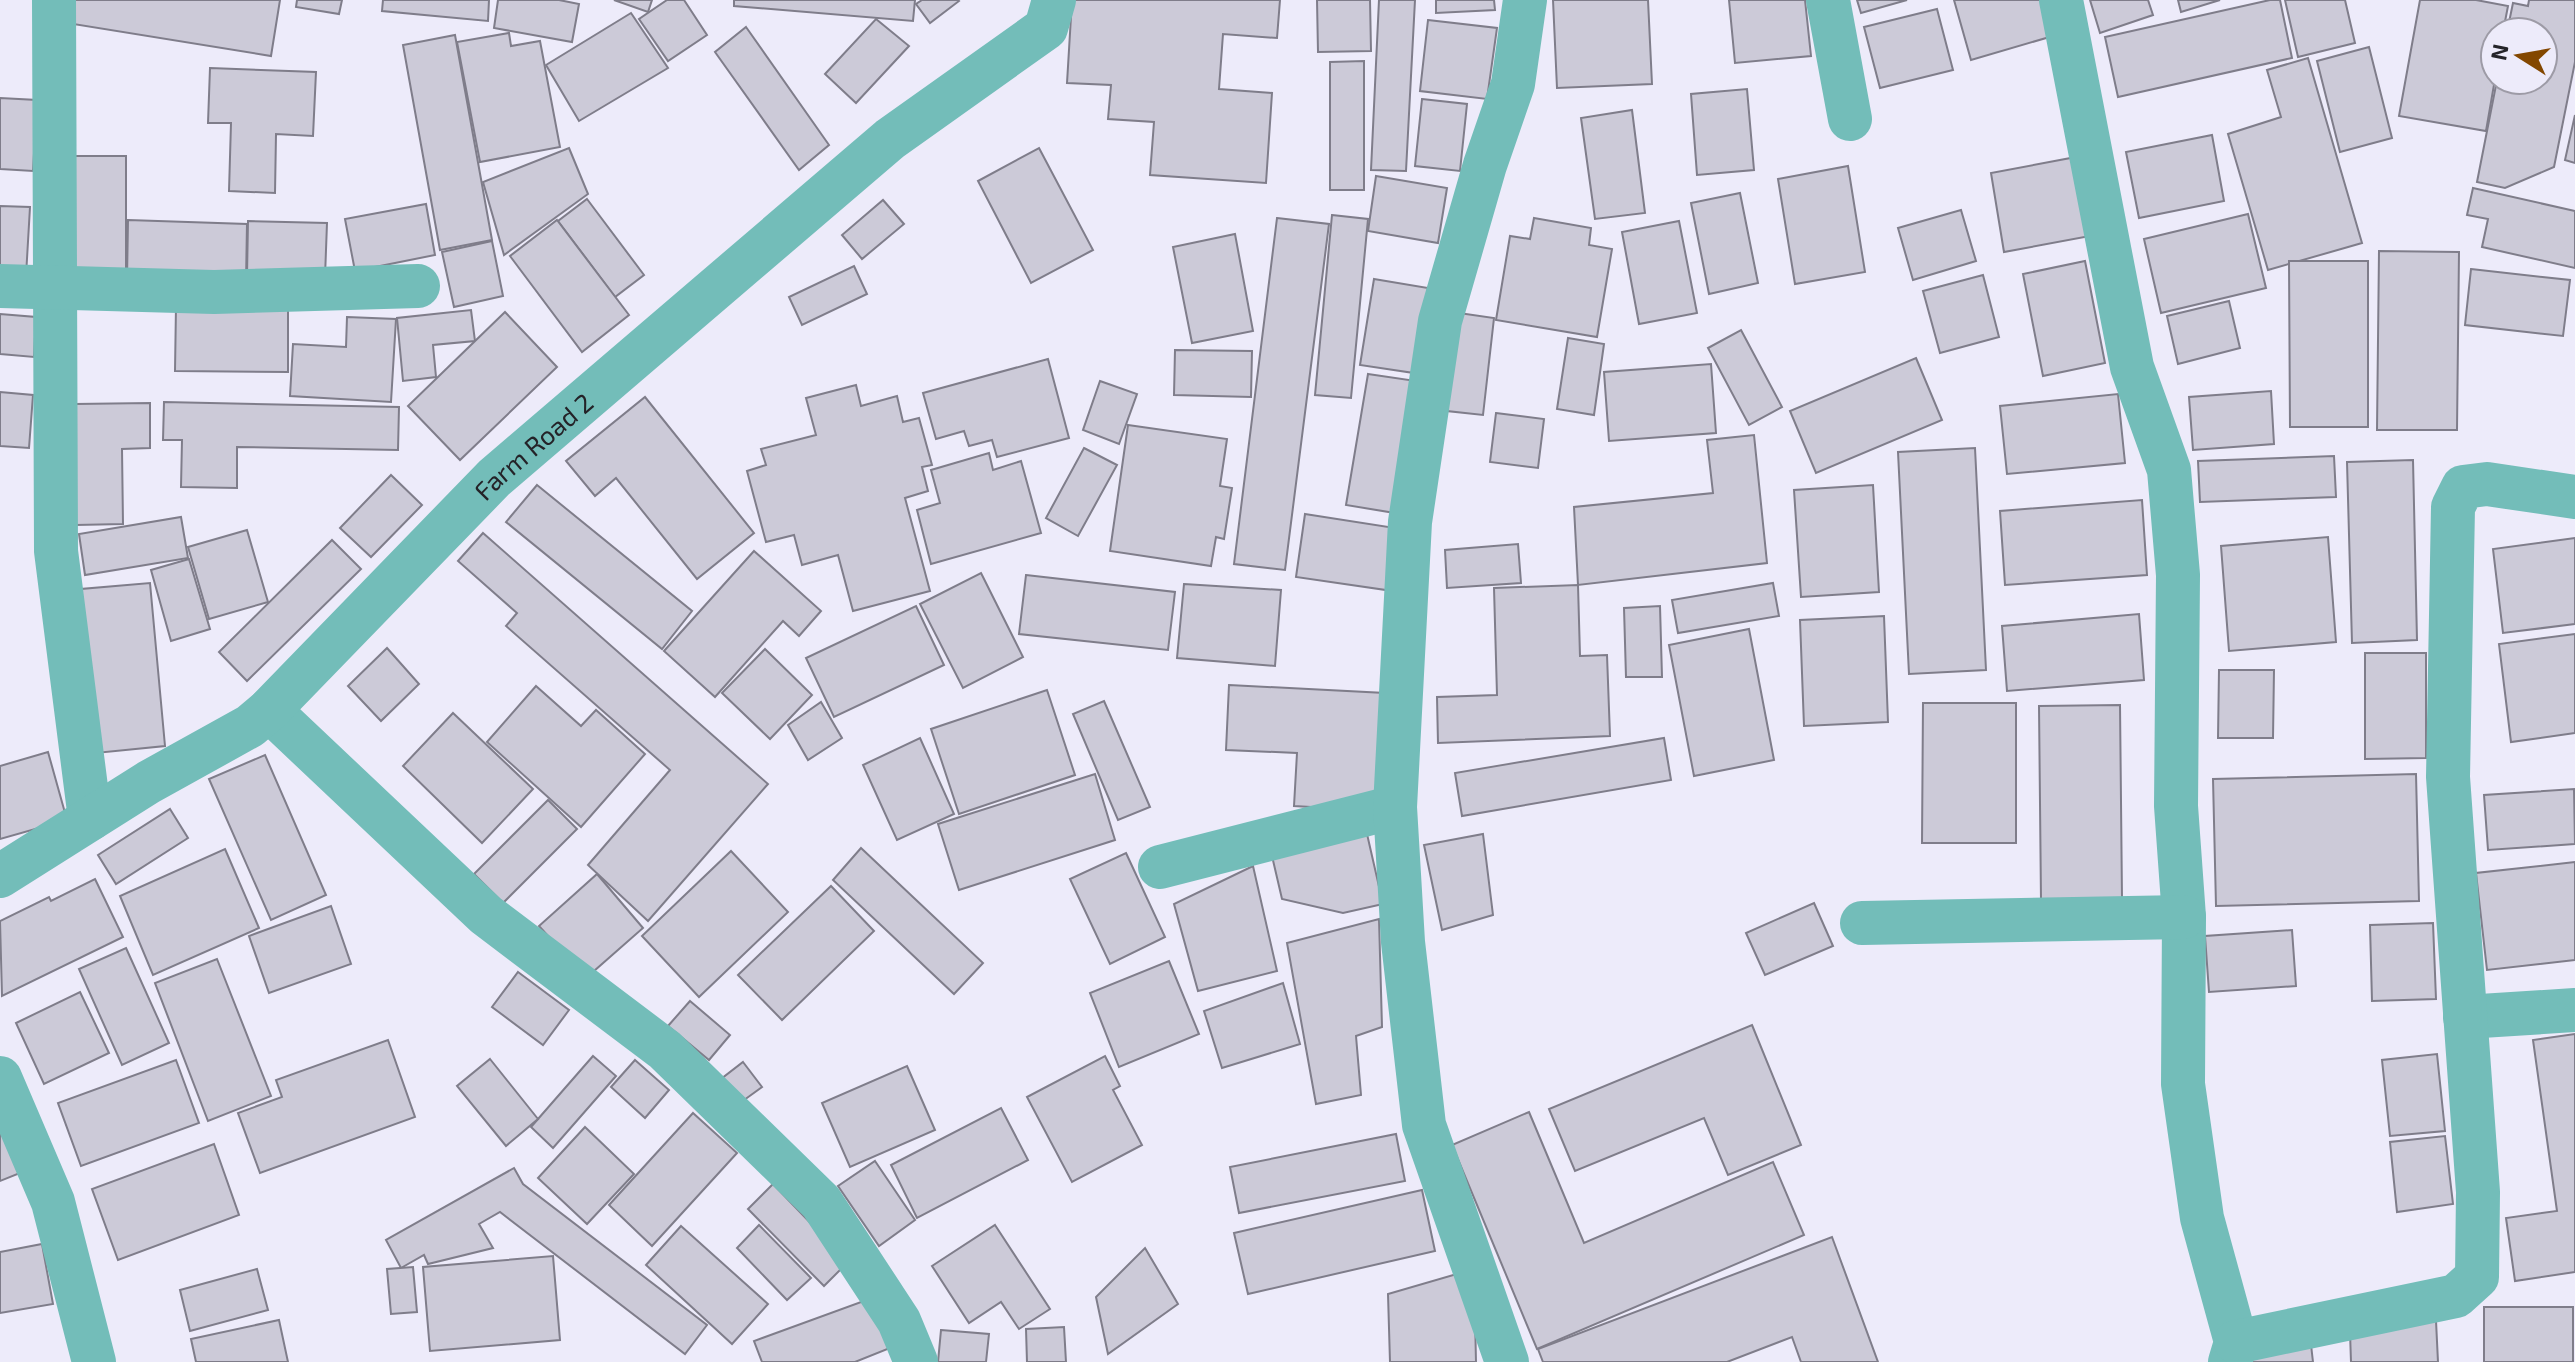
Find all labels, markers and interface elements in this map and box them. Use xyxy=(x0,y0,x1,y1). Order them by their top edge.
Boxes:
north arrow xyxy=(2479,16,2559,96)
text: N xyxy=(2484,42,2513,62)
street label: Farm Road 2 xyxy=(467,386,598,505)

